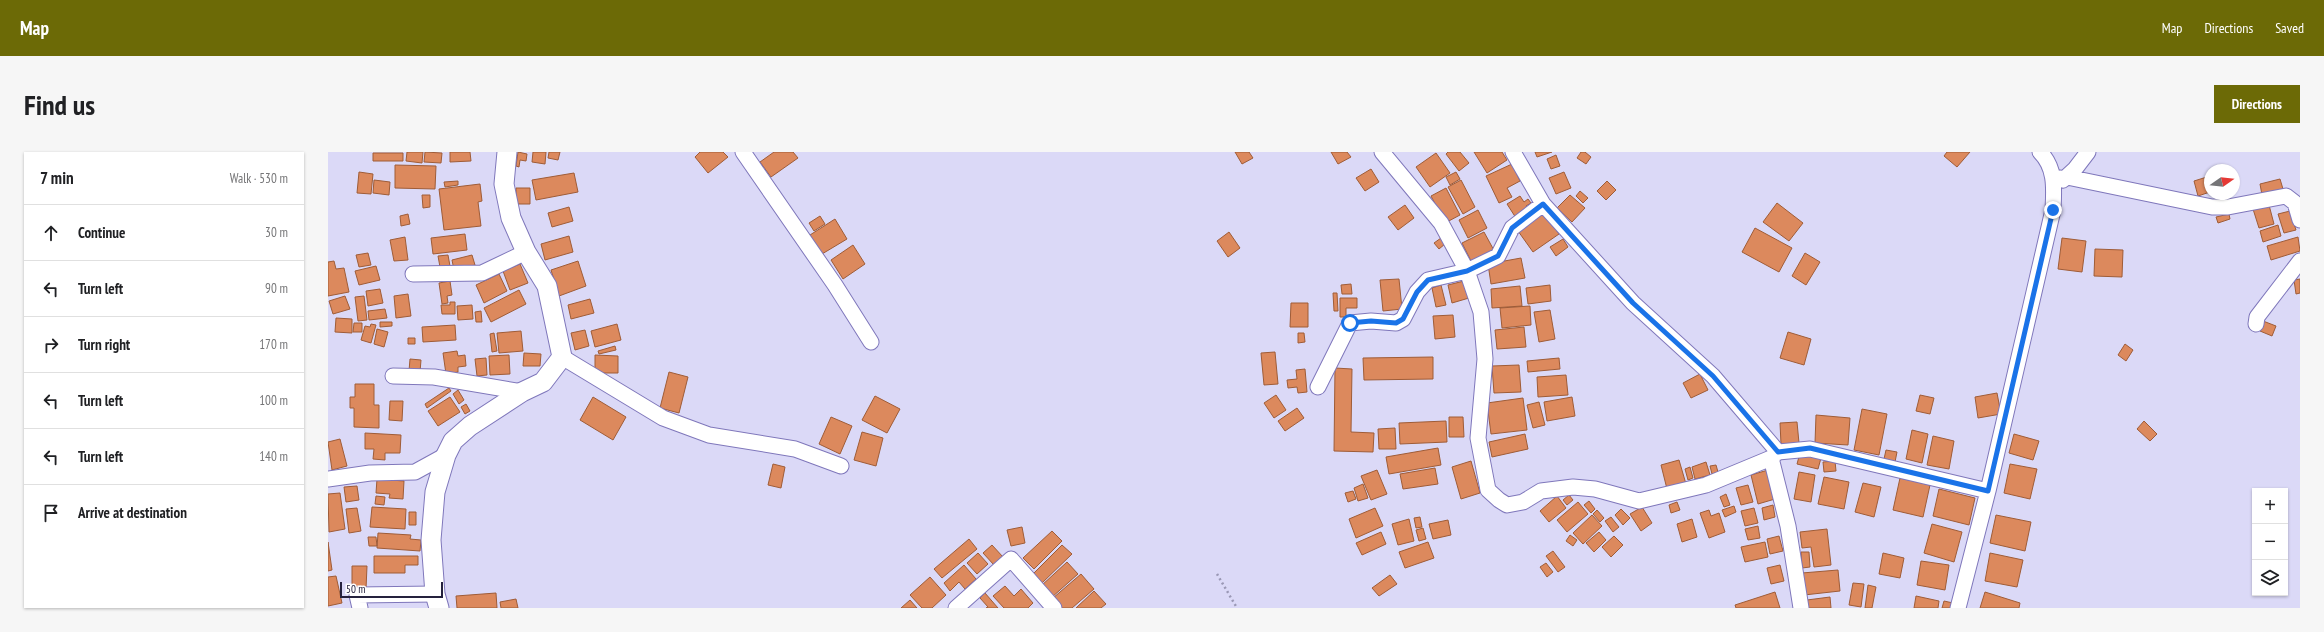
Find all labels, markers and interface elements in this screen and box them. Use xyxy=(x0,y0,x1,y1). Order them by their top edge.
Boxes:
text: Map xyxy=(20,16,49,40)
text: Map xyxy=(2162,19,2182,37)
text: Directions xyxy=(2204,19,2253,37)
text: Saved xyxy=(2275,19,2304,37)
button: Directions xyxy=(2214,85,2300,123)
text: Find us xyxy=(24,86,95,123)
north arrow xyxy=(2204,164,2240,200)
text: 7 min xyxy=(40,167,74,189)
text: Walk · 530 m xyxy=(230,170,288,187)
route end xyxy=(2044,201,2062,219)
icon: ahead xyxy=(40,222,62,244)
text: Continue xyxy=(78,223,125,242)
text: 30 m xyxy=(265,224,288,241)
icon: left xyxy=(40,278,62,300)
text: Turn left xyxy=(78,279,123,298)
text: 90 m xyxy=(265,280,288,297)
route start xyxy=(1341,314,1359,332)
icon: right xyxy=(40,334,62,356)
text: Turn right xyxy=(78,335,130,354)
text: 170 m xyxy=(259,336,288,353)
icon: left xyxy=(40,390,62,412)
text: Turn left xyxy=(78,391,123,410)
text: 100 m xyxy=(259,392,288,409)
icon: left xyxy=(40,446,62,468)
text: Turn left xyxy=(78,447,123,466)
text: 140 m xyxy=(259,448,288,465)
map controls xyxy=(2252,488,2288,596)
button: + xyxy=(2252,488,2288,524)
icon: arrive xyxy=(40,502,62,524)
text: Arrive at destination xyxy=(78,503,187,522)
button: − xyxy=(2252,524,2288,560)
button: layers xyxy=(2252,560,2288,596)
scale bar xyxy=(340,580,443,599)
text: 50 m xyxy=(346,582,365,596)

